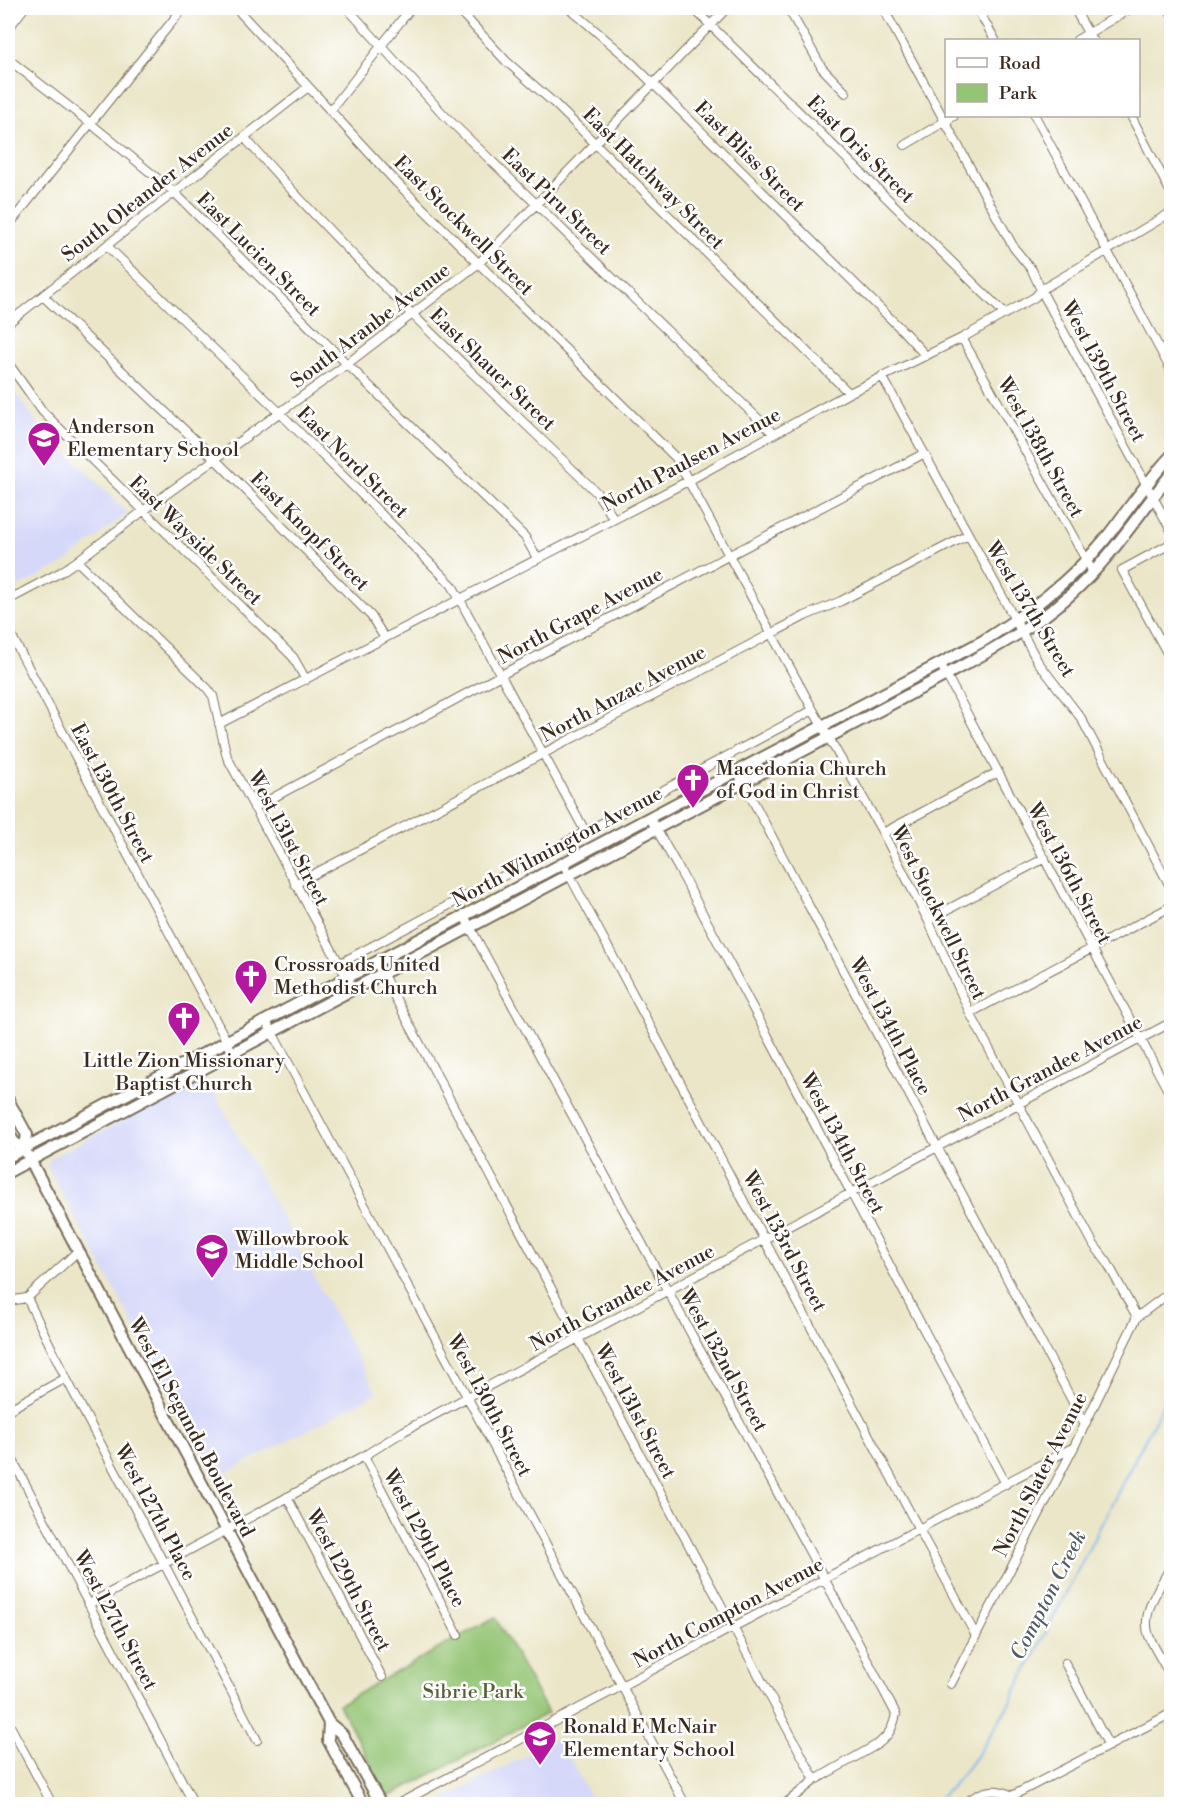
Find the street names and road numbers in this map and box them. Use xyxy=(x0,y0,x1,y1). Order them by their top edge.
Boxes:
street label: East Oris Street xyxy=(801,91,919,209)
street label: East Bliss Street xyxy=(688,96,810,218)
street label: East Hatchway Street xyxy=(577,103,729,255)
street label: South Oleander Avenue xyxy=(57,118,239,268)
street label: East Piru Street xyxy=(496,143,616,261)
street label: East Stockwell Street xyxy=(388,151,538,301)
street label: East Lucien Street xyxy=(190,188,325,323)
street label: South Aranbe Avenue xyxy=(286,258,456,394)
street label: West 139th Street xyxy=(1054,296,1150,447)
street label: East Shauer Street xyxy=(424,303,560,437)
street label: West 138th Street xyxy=(990,372,1089,522)
street label: East Nord Street xyxy=(291,402,413,524)
street label: North Paulsen Avenue xyxy=(598,402,786,518)
street label: East Knopf Street xyxy=(244,467,374,597)
street label: East Wayside Street xyxy=(123,471,267,611)
street label: West 137th Street xyxy=(979,536,1080,682)
street label: North Grape Avenue xyxy=(494,562,668,670)
street label: North Anzac Avenue xyxy=(537,640,711,749)
street label: East 130th Street xyxy=(64,720,159,868)
street label: West 131st Street xyxy=(241,766,334,910)
street label: North Wilmington Avenue xyxy=(448,781,667,913)
street label: West 136th Street xyxy=(1020,798,1116,949)
street label: West Stockwell Street xyxy=(884,820,991,1004)
street label: West 134th Place xyxy=(842,953,936,1100)
street label: North Grandee Avenue xyxy=(954,1010,1147,1129)
street label: West 134th Street xyxy=(793,1068,889,1219)
street label: West 133rd Street xyxy=(736,1166,831,1316)
street label: North Grandee Avenue xyxy=(526,1239,719,1358)
street label: West 132nd Street xyxy=(673,1284,772,1437)
street label: West El Segundo Boulevard xyxy=(122,1313,260,1542)
street label: West 130th Street xyxy=(440,1329,537,1481)
street label: West 131st Street xyxy=(588,1339,681,1483)
street label: North Slater Avenue xyxy=(989,1388,1094,1561)
street label: West 127th Place xyxy=(108,1439,201,1585)
street label: West 129th Place xyxy=(376,1464,471,1612)
street label: West 129th Street xyxy=(299,1505,396,1656)
street label: West 127th Street xyxy=(67,1545,162,1695)
street label: North Compton Avenue xyxy=(629,1552,828,1674)

